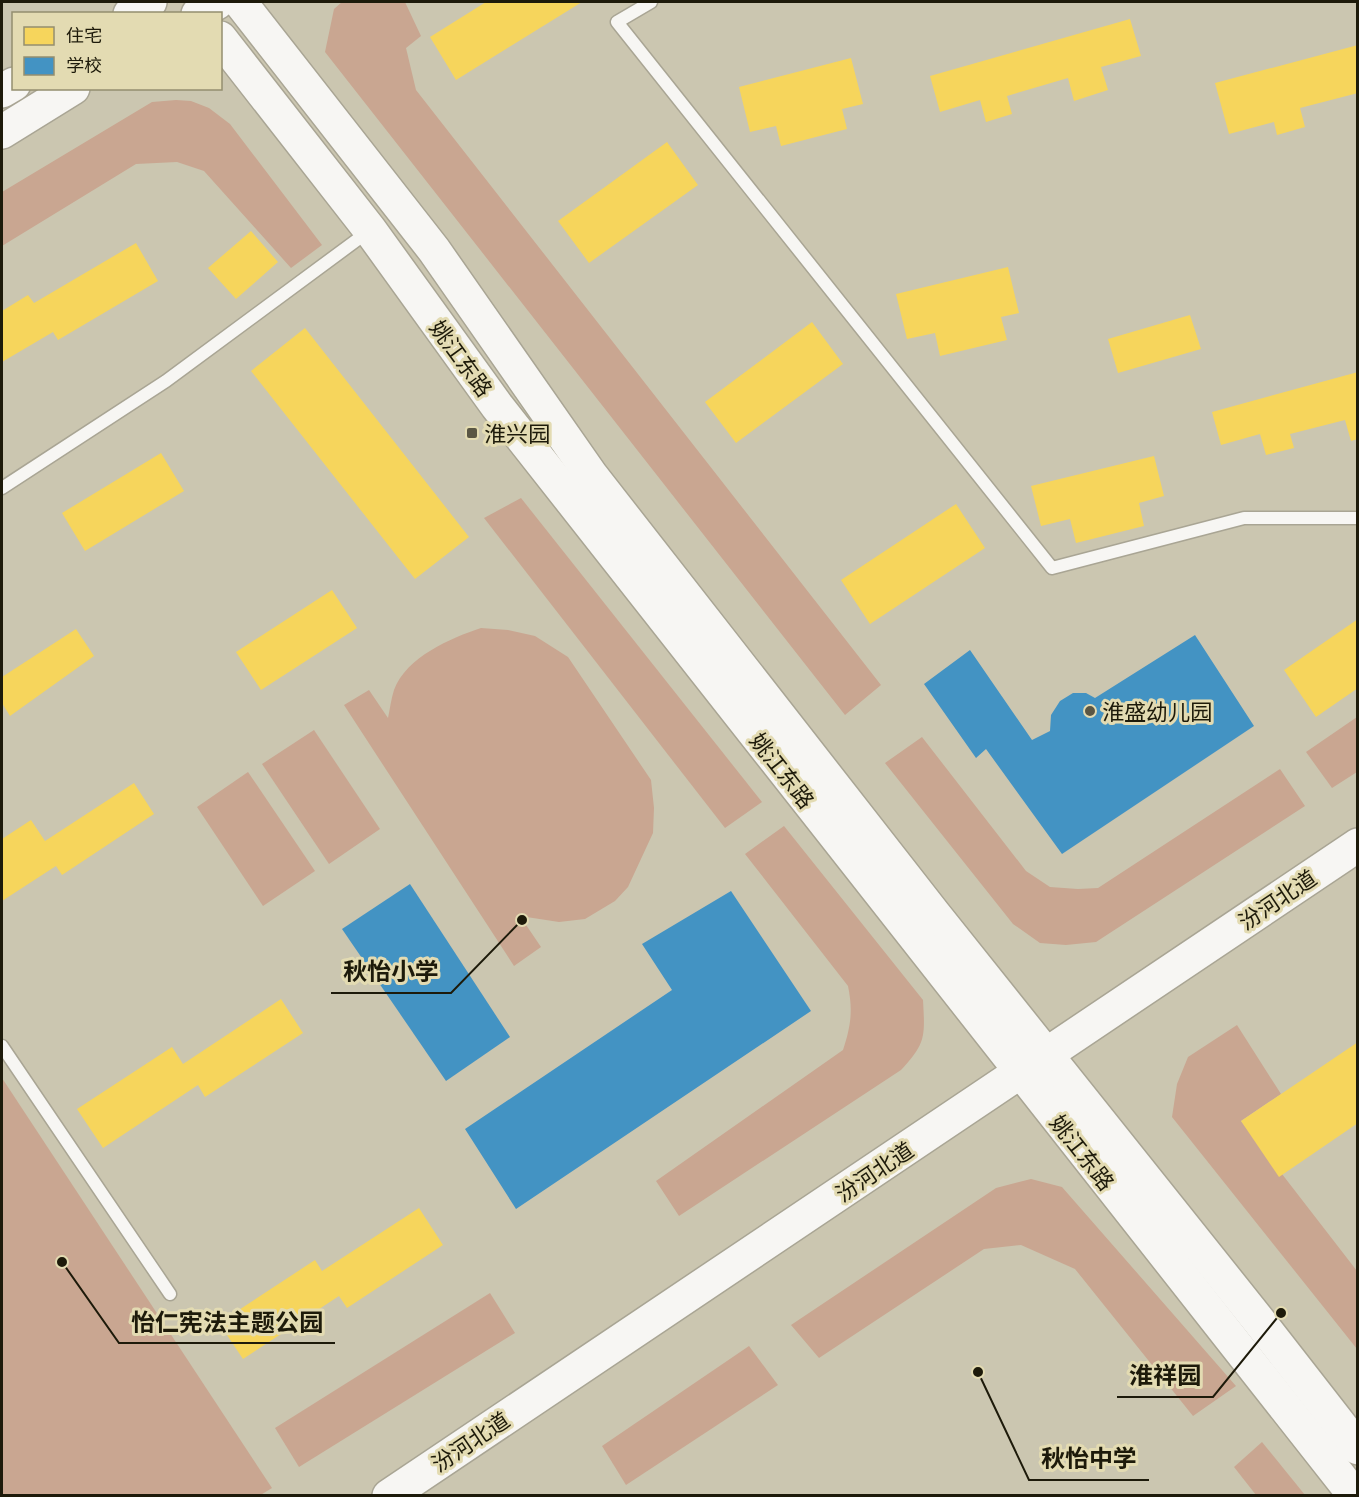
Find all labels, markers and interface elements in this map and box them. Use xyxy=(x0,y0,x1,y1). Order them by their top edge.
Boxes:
legend xyxy=(12,12,222,90)
text: 住宅 xyxy=(66,24,102,46)
text: 学校 xyxy=(66,54,102,76)
street label: 姚江东路 xyxy=(426,315,498,401)
place label: 淮兴园 xyxy=(484,420,550,446)
marker: 淮兴园 xyxy=(465,426,479,440)
place label: 淮盛幼儿园 xyxy=(1102,698,1212,724)
marker: 淮盛幼儿园 xyxy=(1083,704,1097,718)
street label: 姚江东路 xyxy=(746,727,820,813)
street label: 汾河北道 xyxy=(1233,864,1321,934)
callout: 秋怡小学 xyxy=(331,951,451,993)
text: 秋怡小学 xyxy=(343,956,439,985)
street label: 姚江东路 xyxy=(1046,1109,1120,1195)
street label: 汾河北道 xyxy=(830,1136,918,1206)
callout: 怡仁宪法主题公园 xyxy=(119,1301,335,1343)
text: 怡仁宪法主题公园 xyxy=(131,1307,323,1336)
callout: 淮祥园 xyxy=(1117,1355,1213,1397)
text: 淮祥园 xyxy=(1129,1360,1201,1389)
street label: 汾河北道 xyxy=(426,1406,514,1476)
callout: 秋怡中学 xyxy=(1029,1438,1149,1480)
text: 秋怡中学 xyxy=(1041,1443,1137,1472)

